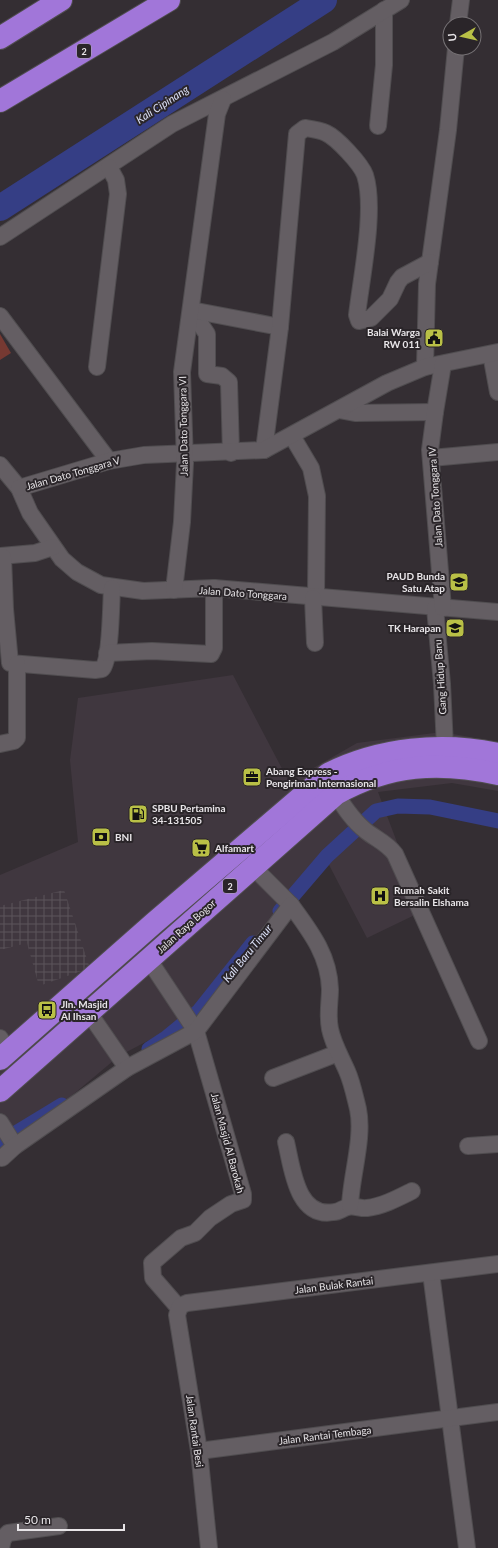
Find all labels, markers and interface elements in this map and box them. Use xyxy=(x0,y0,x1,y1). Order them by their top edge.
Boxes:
north arrow xyxy=(442,16,482,56)
text: U xyxy=(445,33,459,42)
road number: 2 xyxy=(77,44,91,58)
water label: Kali Cipinang xyxy=(133,82,191,126)
place label: Balai Warga RW 011 xyxy=(367,326,420,350)
public building icon: Balai Warga RW 011 xyxy=(423,327,445,349)
street label: Jalan Dato Tonggara VI xyxy=(176,376,190,476)
street label: Jalan Dato Tonggara IV xyxy=(426,446,444,547)
street label: Jalan Dato Tonggara V xyxy=(25,454,122,492)
place label: PAUD Bunda Satu Atap xyxy=(387,570,445,594)
school or university icon: PAUD Bunda Satu Atap xyxy=(448,571,470,593)
street label: Jalan Dato Tonggara xyxy=(199,584,287,602)
school or university icon: TK Harapan xyxy=(444,617,466,639)
place label: TK Harapan xyxy=(388,622,441,634)
street label: Gang Hidup Baru xyxy=(431,639,449,715)
place label: Abang Express - Pengiriman Internasional xyxy=(265,765,376,789)
office icon: Abang Express - Pengiriman Internasional xyxy=(241,766,263,788)
place label: SPBU Pertamina 34-131505 xyxy=(152,802,226,826)
fuel station icon: SPBU Pertamina 34-131505 xyxy=(127,803,149,825)
bank icon: BNI xyxy=(90,826,112,848)
place label: BNI xyxy=(115,831,132,843)
supermarket icon: Alfamart xyxy=(190,837,212,859)
place label: Alfamart xyxy=(214,842,254,854)
road number: 2 xyxy=(223,879,237,893)
place label: Rumah Sakit Bersalin Elshama xyxy=(394,884,469,908)
hospital icon: Rumah Sakit Bersalin Elshama xyxy=(369,885,391,907)
street label: Jalan Raya Bogor xyxy=(154,896,218,955)
water label: Kali Baru Timur xyxy=(220,921,274,984)
place label: Jln. Masjid Al Ihsan xyxy=(60,998,108,1022)
bus stop icon: Jln. Masjid Al Ihsan xyxy=(36,999,58,1021)
street label: Jalan Masjid Al Barokah xyxy=(209,1092,247,1194)
street label: Jalan Bulak Rantai xyxy=(294,1274,374,1296)
street label: Jalan Rantai Besi xyxy=(184,1394,206,1468)
street label: Jalan Rantai Tembaga xyxy=(278,1423,372,1447)
scale bar xyxy=(18,1506,124,1532)
text: 50 m xyxy=(24,1512,51,1527)

